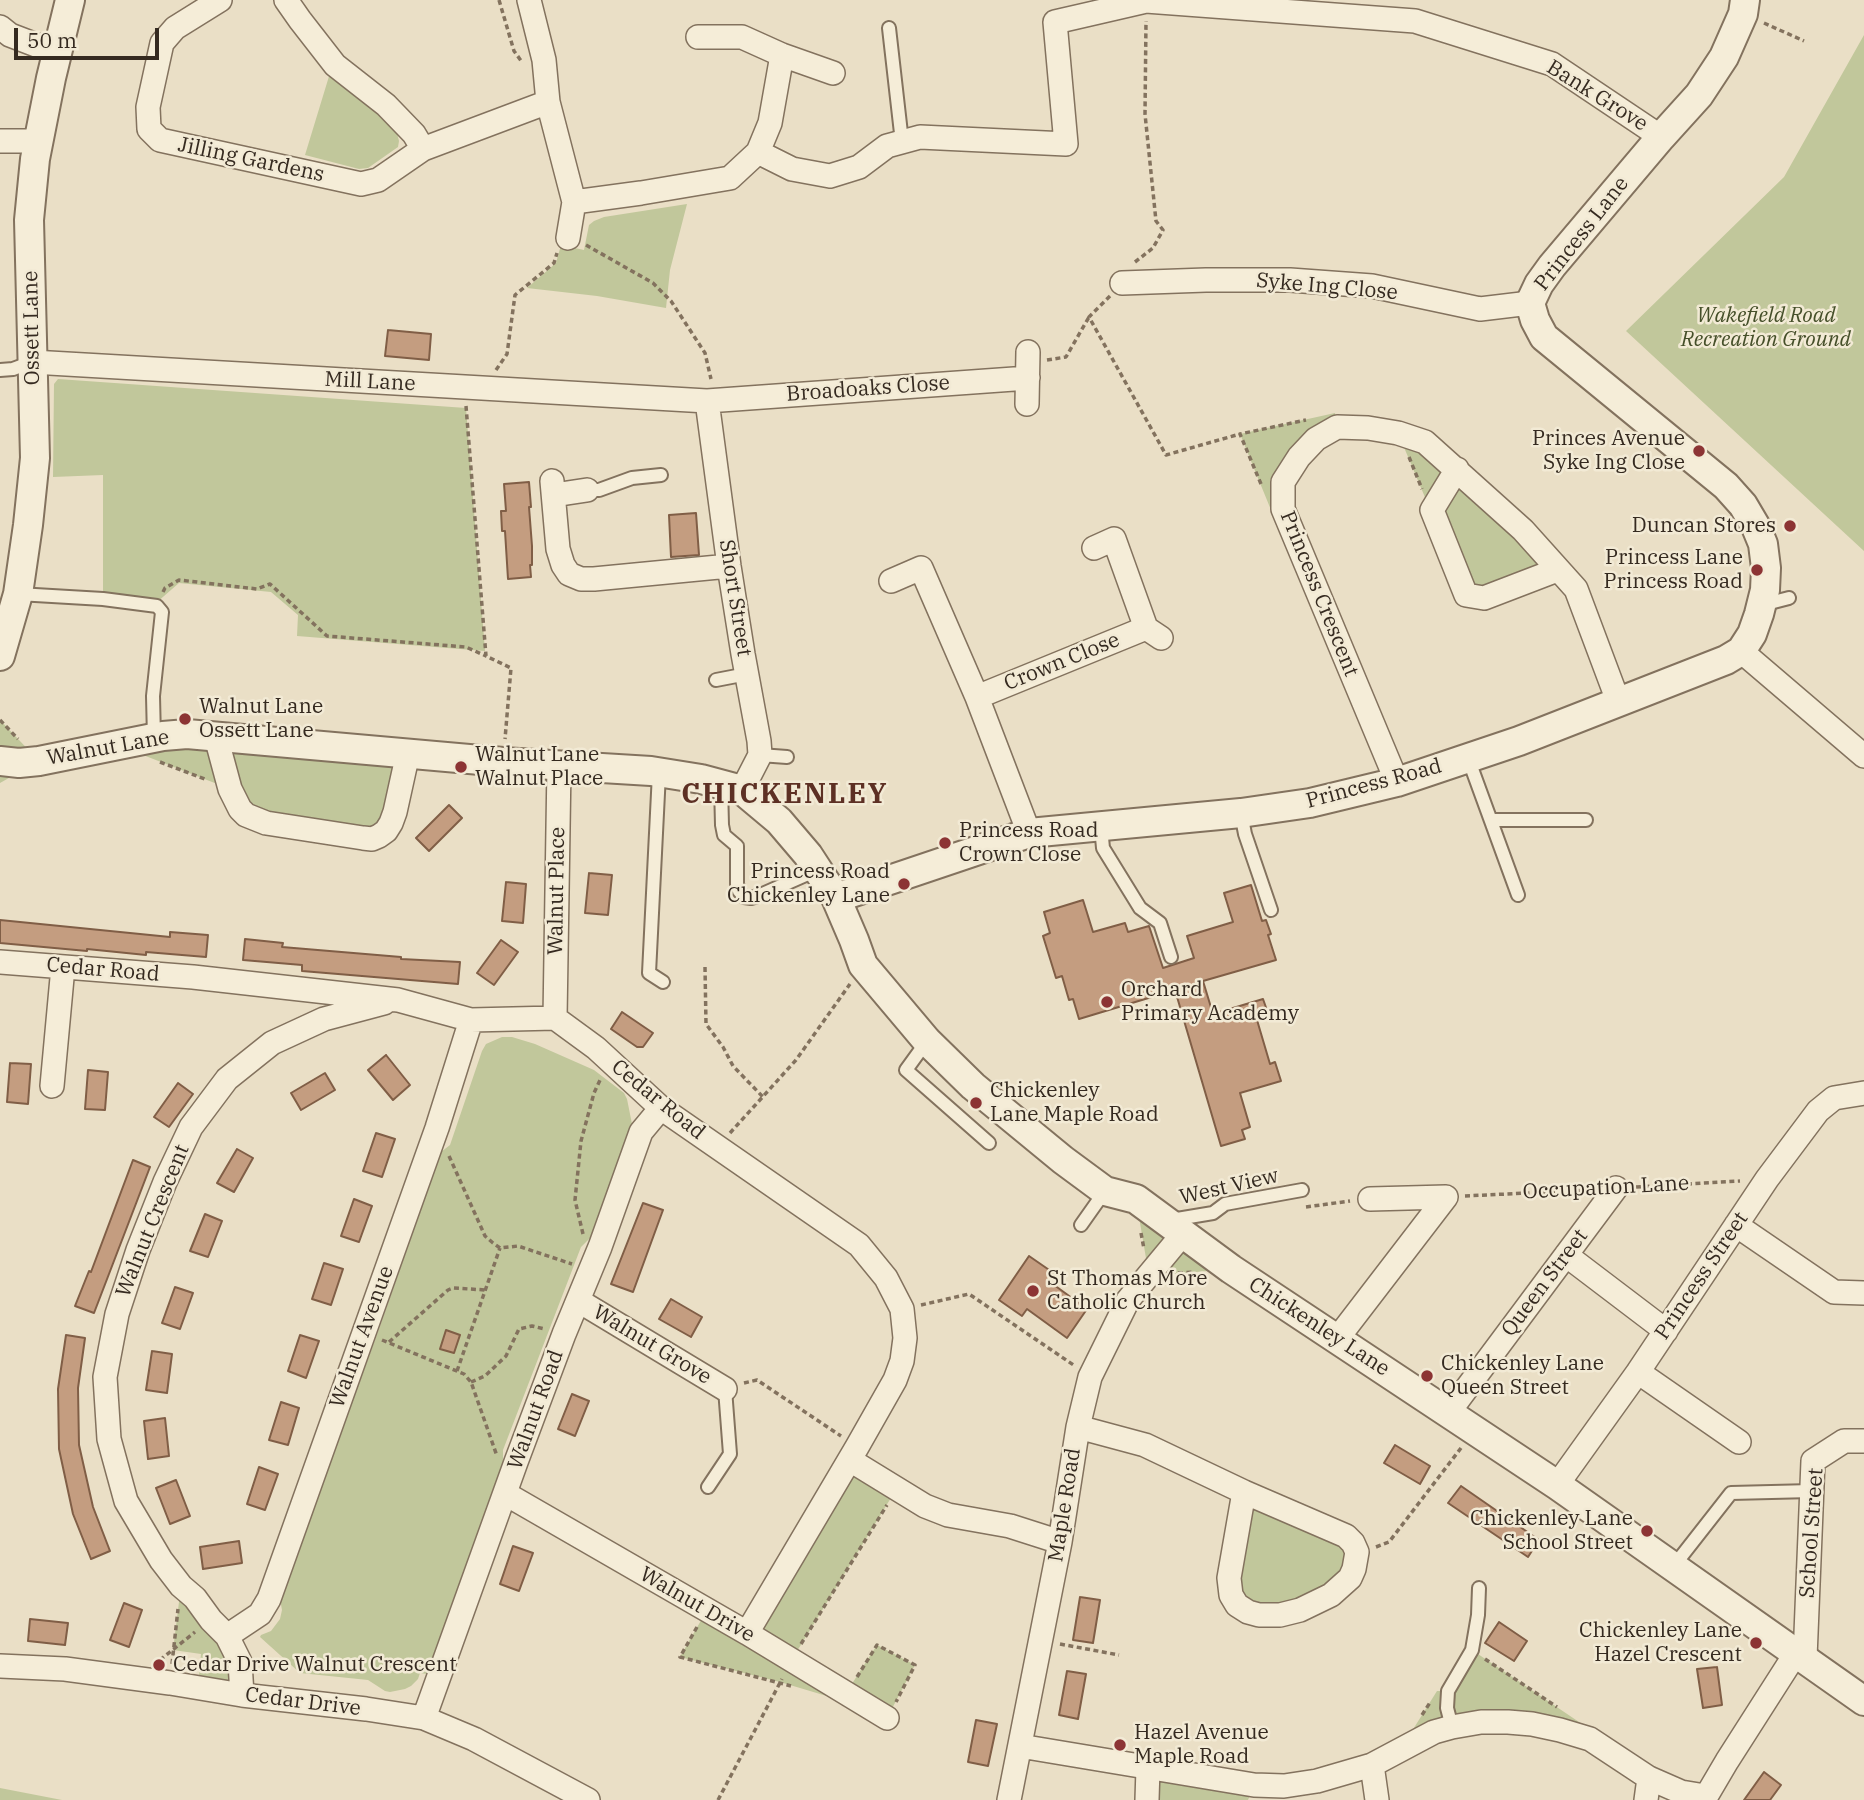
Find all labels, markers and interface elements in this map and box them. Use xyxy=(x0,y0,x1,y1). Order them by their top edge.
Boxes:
scale bar xyxy=(18,14,163,58)
text: 50 m xyxy=(27,26,77,54)
street label: Bank Grove xyxy=(1542,55,1652,137)
street label: Jilling Gardens xyxy=(176,132,326,188)
street label: Princess Lane xyxy=(1530,172,1634,296)
street label: Syke Ing Close xyxy=(1255,268,1399,306)
street label: Ossett Lane xyxy=(18,270,46,386)
park label: Wakefield Road Recreation Ground xyxy=(1681,303,1851,353)
street label: Mill Lane xyxy=(324,367,416,397)
street label: Broadoaks Close xyxy=(785,371,951,407)
place label: Princes Avenue Syke Ing Close xyxy=(1532,426,1685,476)
marker: Princes Avenue Syke Ing Close xyxy=(1691,443,1707,459)
street label: Princess Crescent xyxy=(1274,508,1364,680)
place label: Duncan Stores xyxy=(1632,513,1776,539)
marker: Duncan Stores xyxy=(1782,518,1798,534)
street label: Short Street xyxy=(713,538,757,658)
place label: Princess Lane Princess Road xyxy=(1604,545,1743,595)
marker: Princess Lane Princess Road xyxy=(1749,562,1765,578)
street label: Crown Close xyxy=(1001,627,1123,697)
place label: Walnut Lane Ossett Lane xyxy=(199,694,323,744)
marker: Walnut Lane Ossett Lane xyxy=(177,711,193,727)
street label: Walnut Lane xyxy=(45,725,171,771)
place label: Walnut Lane Walnut Place xyxy=(475,742,603,792)
street label: Princess Road xyxy=(1303,754,1445,814)
marker: Walnut Lane Walnut Place xyxy=(453,759,469,775)
district label: CHICKENLEY xyxy=(683,778,887,812)
place label: Princess Road Crown Close xyxy=(959,818,1098,868)
street label: Walnut Place xyxy=(543,827,571,955)
marker: Princess Road Crown Close xyxy=(937,835,953,851)
place label: Princess Road Chickenley Lane xyxy=(727,859,890,909)
marker: Princess Road Chickenley Lane xyxy=(896,876,912,892)
street label: Cedar Road xyxy=(45,953,161,987)
place label: Orchard Primary Academy xyxy=(1121,977,1299,1027)
marker: Orchard Primary Academy xyxy=(1099,994,1115,1010)
street label: Cedar Road xyxy=(606,1055,710,1145)
place label: Chickenley Lane Maple Road xyxy=(990,1078,1159,1128)
marker: Chickenley Lane Maple Road xyxy=(968,1095,984,1111)
street label: Walnut Crescent xyxy=(111,1141,195,1301)
street label: West View xyxy=(1177,1163,1281,1211)
street label: Occupation Lane xyxy=(1522,1171,1690,1205)
street label: Princess Street xyxy=(1650,1207,1754,1345)
street label: Queen Street xyxy=(1496,1224,1594,1342)
street label: Walnut Avenue xyxy=(325,1263,399,1411)
place label: St Thomas More Catholic Church xyxy=(1047,1266,1208,1316)
street label: Chickenley Lane xyxy=(1244,1272,1394,1382)
marker: St Thomas More Catholic Church xyxy=(1025,1283,1041,1299)
street label: Walnut Grove xyxy=(588,1300,716,1390)
street label: Walnut Road xyxy=(503,1347,569,1473)
place label: Chickenley Lane Queen Street xyxy=(1441,1351,1604,1401)
marker: Chickenley Lane Queen Street xyxy=(1419,1368,1435,1384)
street label: Maple Road xyxy=(1044,1446,1086,1564)
street label: School Street xyxy=(1795,1467,1829,1599)
place label: Chickenley Lane School Street xyxy=(1470,1506,1633,1556)
marker: Chickenley Lane School Street xyxy=(1639,1523,1655,1539)
street label: Walnut Drive xyxy=(635,1562,759,1648)
place label: Chickenley Lane Hazel Crescent xyxy=(1579,1618,1742,1668)
marker: Chickenley Lane Hazel Crescent xyxy=(1748,1635,1764,1651)
place label: Cedar Drive Walnut Crescent xyxy=(173,1652,457,1678)
marker: Cedar Drive Walnut Crescent xyxy=(151,1657,167,1673)
street label: Cedar Drive xyxy=(244,1682,362,1722)
place label: Hazel Avenue Maple Road xyxy=(1134,1720,1269,1770)
marker: Hazel Avenue Maple Road xyxy=(1112,1737,1128,1753)

